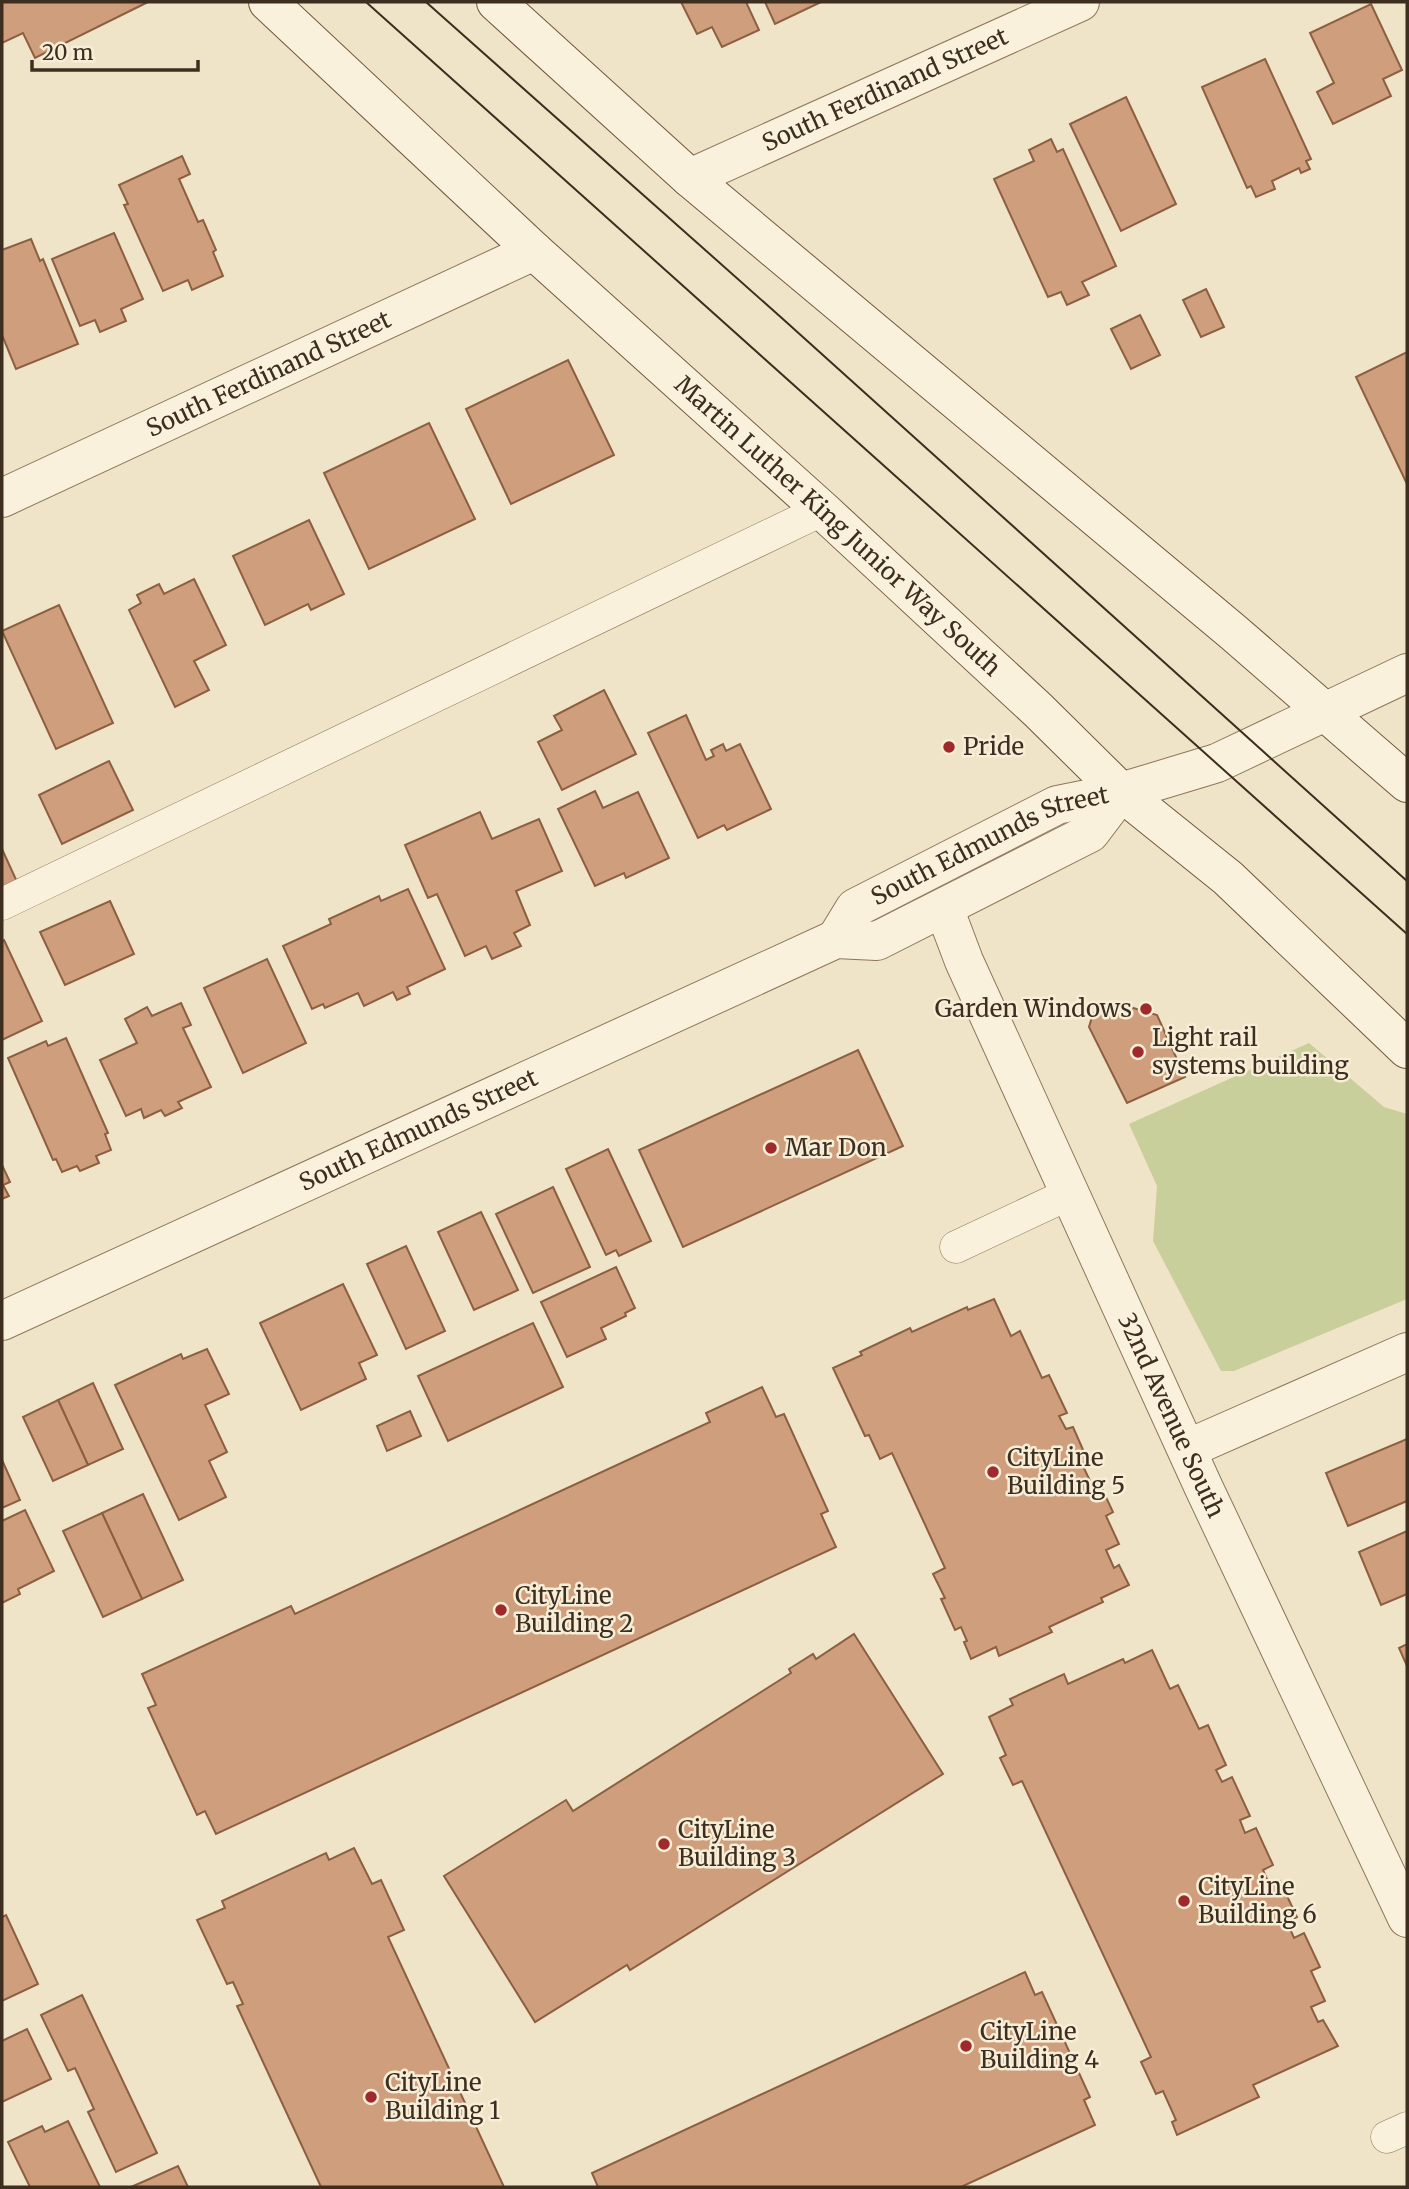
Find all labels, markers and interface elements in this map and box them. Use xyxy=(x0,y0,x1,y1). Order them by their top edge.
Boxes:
street label: South Ferdinand Street xyxy=(757,20,1013,158)
scale bar xyxy=(32,28,198,72)
text: 20 m xyxy=(42,39,94,66)
street label: South Ferdinand Street xyxy=(141,303,396,444)
street label: Martin Luther King Junior Way South xyxy=(668,369,1008,683)
place label: Pride xyxy=(963,731,1024,762)
marker: Pride xyxy=(941,739,957,755)
street label: South Edmunds Street xyxy=(866,779,1112,912)
place label: Garden Windows xyxy=(935,993,1132,1024)
marker: Garden Windows xyxy=(1138,1001,1154,1017)
place label: Light rail systems building xyxy=(1152,1022,1349,1081)
marker: Light rail systems building xyxy=(1130,1044,1146,1060)
street label: South Edmunds Street xyxy=(294,1062,543,1198)
place label: Mar Don xyxy=(785,1132,887,1163)
marker: Mar Don xyxy=(763,1140,779,1156)
street label: 32nd Avenue South xyxy=(1111,1308,1232,1523)
place label: CityLine Building 5 xyxy=(1007,1442,1125,1501)
marker: CityLine Building 5 xyxy=(985,1464,1001,1480)
place label: CityLine Building 2 xyxy=(515,1580,634,1639)
marker: CityLine Building 2 xyxy=(493,1602,509,1618)
place label: CityLine Building 3 xyxy=(678,1814,796,1873)
marker: CityLine Building 3 xyxy=(656,1836,672,1852)
place label: CityLine Building 6 xyxy=(1198,1871,1317,1930)
marker: CityLine Building 6 xyxy=(1176,1893,1192,1909)
place label: CityLine Building 4 xyxy=(980,2016,1099,2075)
marker: CityLine Building 4 xyxy=(958,2038,974,2054)
place label: CityLine Building 1 xyxy=(385,2067,500,2126)
marker: CityLine Building 1 xyxy=(363,2089,379,2105)

